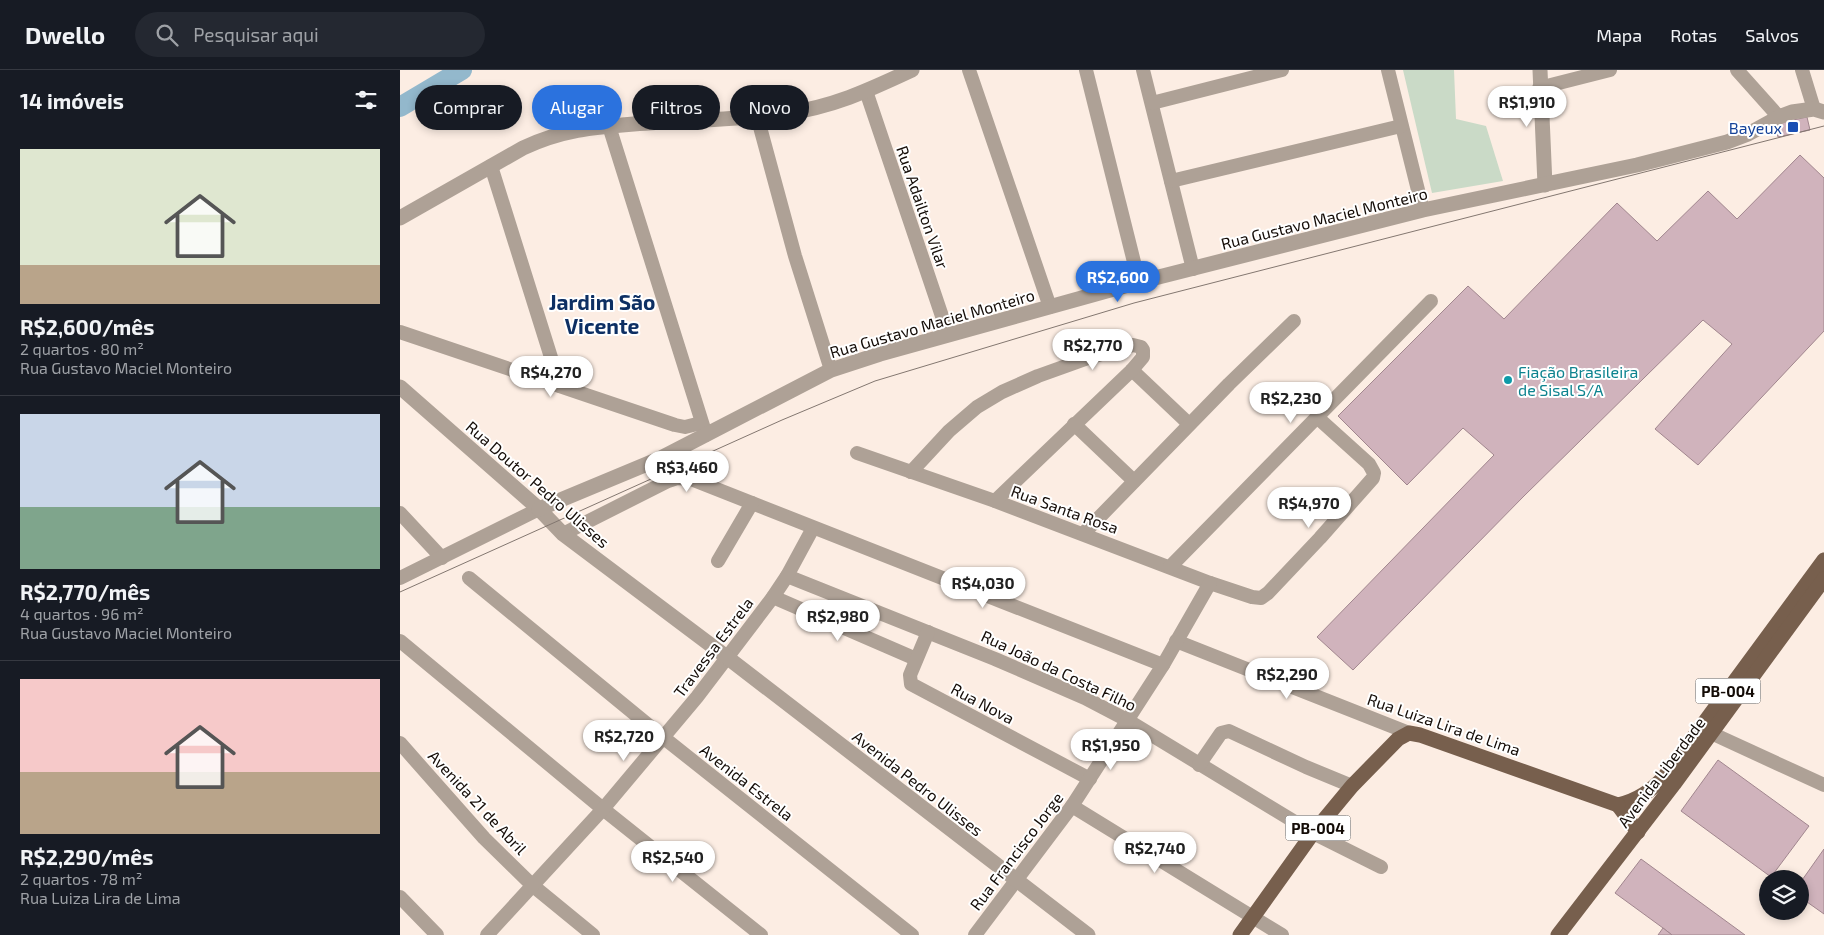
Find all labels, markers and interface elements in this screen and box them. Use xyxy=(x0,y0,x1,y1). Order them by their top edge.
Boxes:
search box xyxy=(135,12,485,57)
text: Dwello xyxy=(25,20,105,49)
icon: search xyxy=(153,21,181,49)
text: Pesquisar aqui xyxy=(193,23,319,46)
text: Mapa xyxy=(1596,24,1642,46)
text: Rotas xyxy=(1670,24,1717,46)
text: Salvos xyxy=(1745,24,1799,46)
chip: Comprar xyxy=(415,85,522,130)
chip: Alugar xyxy=(532,85,622,130)
chip: Filtros xyxy=(632,85,720,130)
chip: Novo xyxy=(730,85,809,130)
pin: R$1,910 xyxy=(1481,85,1573,128)
icon: filters xyxy=(352,86,380,114)
text: 14 imóveis xyxy=(20,88,124,113)
text: R$1,910 xyxy=(1499,92,1555,111)
place label: Bayeux xyxy=(1729,118,1783,137)
marker: Bayeux xyxy=(1786,120,1800,134)
street label: Rua Adailton Vilar xyxy=(893,143,953,272)
icon: home xyxy=(155,181,245,271)
street label: Rua Gustavo Maciel Monteiro xyxy=(1219,183,1429,253)
pin: R$2,600 xyxy=(1072,260,1164,303)
text: R$2,600 xyxy=(1087,267,1149,286)
street label: Rua Gustavo Maciel Monteiro xyxy=(827,285,1037,361)
district label: Jardim São Vicente xyxy=(549,289,655,338)
text: R$2,600/mês xyxy=(20,314,154,339)
pin: R$2,770 xyxy=(1047,328,1139,371)
text: R$2,770 xyxy=(1063,335,1123,354)
text: 2 quartos · 80 m² xyxy=(20,339,144,358)
pin: R$4,270 xyxy=(505,356,597,398)
text: Rua Gustavo Maciel Monteiro xyxy=(20,358,232,377)
text: R$4,270 xyxy=(520,362,582,381)
place label: Fiação Brasileira de Sisal S/A xyxy=(1518,362,1638,399)
marker: Fiação Brasileira de Sisal S/A xyxy=(1502,374,1514,386)
pin: R$2,230 xyxy=(1245,382,1337,424)
text: R$2,230 xyxy=(1260,388,1322,407)
street label: Rua Doutor Pedro Ulisses xyxy=(463,417,613,551)
icon: home xyxy=(155,447,245,537)
pin: R$3,460 xyxy=(641,450,733,493)
text: R$3,460 xyxy=(656,457,718,476)
street label: Rua Santa Rosa xyxy=(1009,481,1121,537)
pin: R$4,970 xyxy=(1263,486,1355,529)
text: R$4,970 xyxy=(1278,493,1340,512)
pin: R$4,030 xyxy=(937,566,1029,609)
text: R$4,030 xyxy=(952,573,1014,592)
text: R$2,770/mês xyxy=(20,579,150,604)
street label: Travessa Estrela xyxy=(669,593,757,701)
pin: R$2,980 xyxy=(792,600,884,642)
text: 4 quartos · 96 m² xyxy=(20,604,144,623)
text: R$2,980 xyxy=(807,606,869,625)
text: Rua Gustavo Maciel Monteiro xyxy=(20,623,232,642)
street label: Rua João da Costa Filho xyxy=(978,626,1140,714)
pin: R$2,290 xyxy=(1241,658,1333,700)
text: R$2,290 xyxy=(1256,664,1318,683)
street label: Rua Nova xyxy=(948,678,1018,728)
road number: PB-004 xyxy=(1696,678,1760,704)
street label: Rua Luiza Lira de Lima xyxy=(1365,689,1523,759)
icon: home xyxy=(155,712,245,802)
street label: Avenida Liberdade xyxy=(1613,713,1709,831)
pin: R$2,720 xyxy=(578,720,670,762)
text: R$2,720 xyxy=(594,726,654,745)
street label: Avenida Pedro Ulisses xyxy=(849,726,987,840)
pin: R$1,950 xyxy=(1065,728,1157,771)
text: R$1,950 xyxy=(1082,735,1140,754)
street label: Avenida Estrela xyxy=(697,740,797,824)
street label: Avenida 21 de Abril xyxy=(425,746,531,858)
street label: Rua Francisco Jorge xyxy=(966,788,1066,914)
road number: PB-004 xyxy=(1286,816,1350,840)
pin: R$2,740 xyxy=(1109,832,1201,874)
text: R$2,740 xyxy=(1124,838,1186,857)
pin: R$2,540 xyxy=(627,840,719,883)
text: R$2,290/mês xyxy=(20,844,153,869)
text: R$2,540 xyxy=(642,847,704,866)
text: 2 quartos · 78 m² xyxy=(20,869,142,888)
map controls xyxy=(1759,870,1809,920)
button: layers xyxy=(1759,870,1809,920)
text: Rua Luiza Lira de Lima xyxy=(20,888,180,907)

